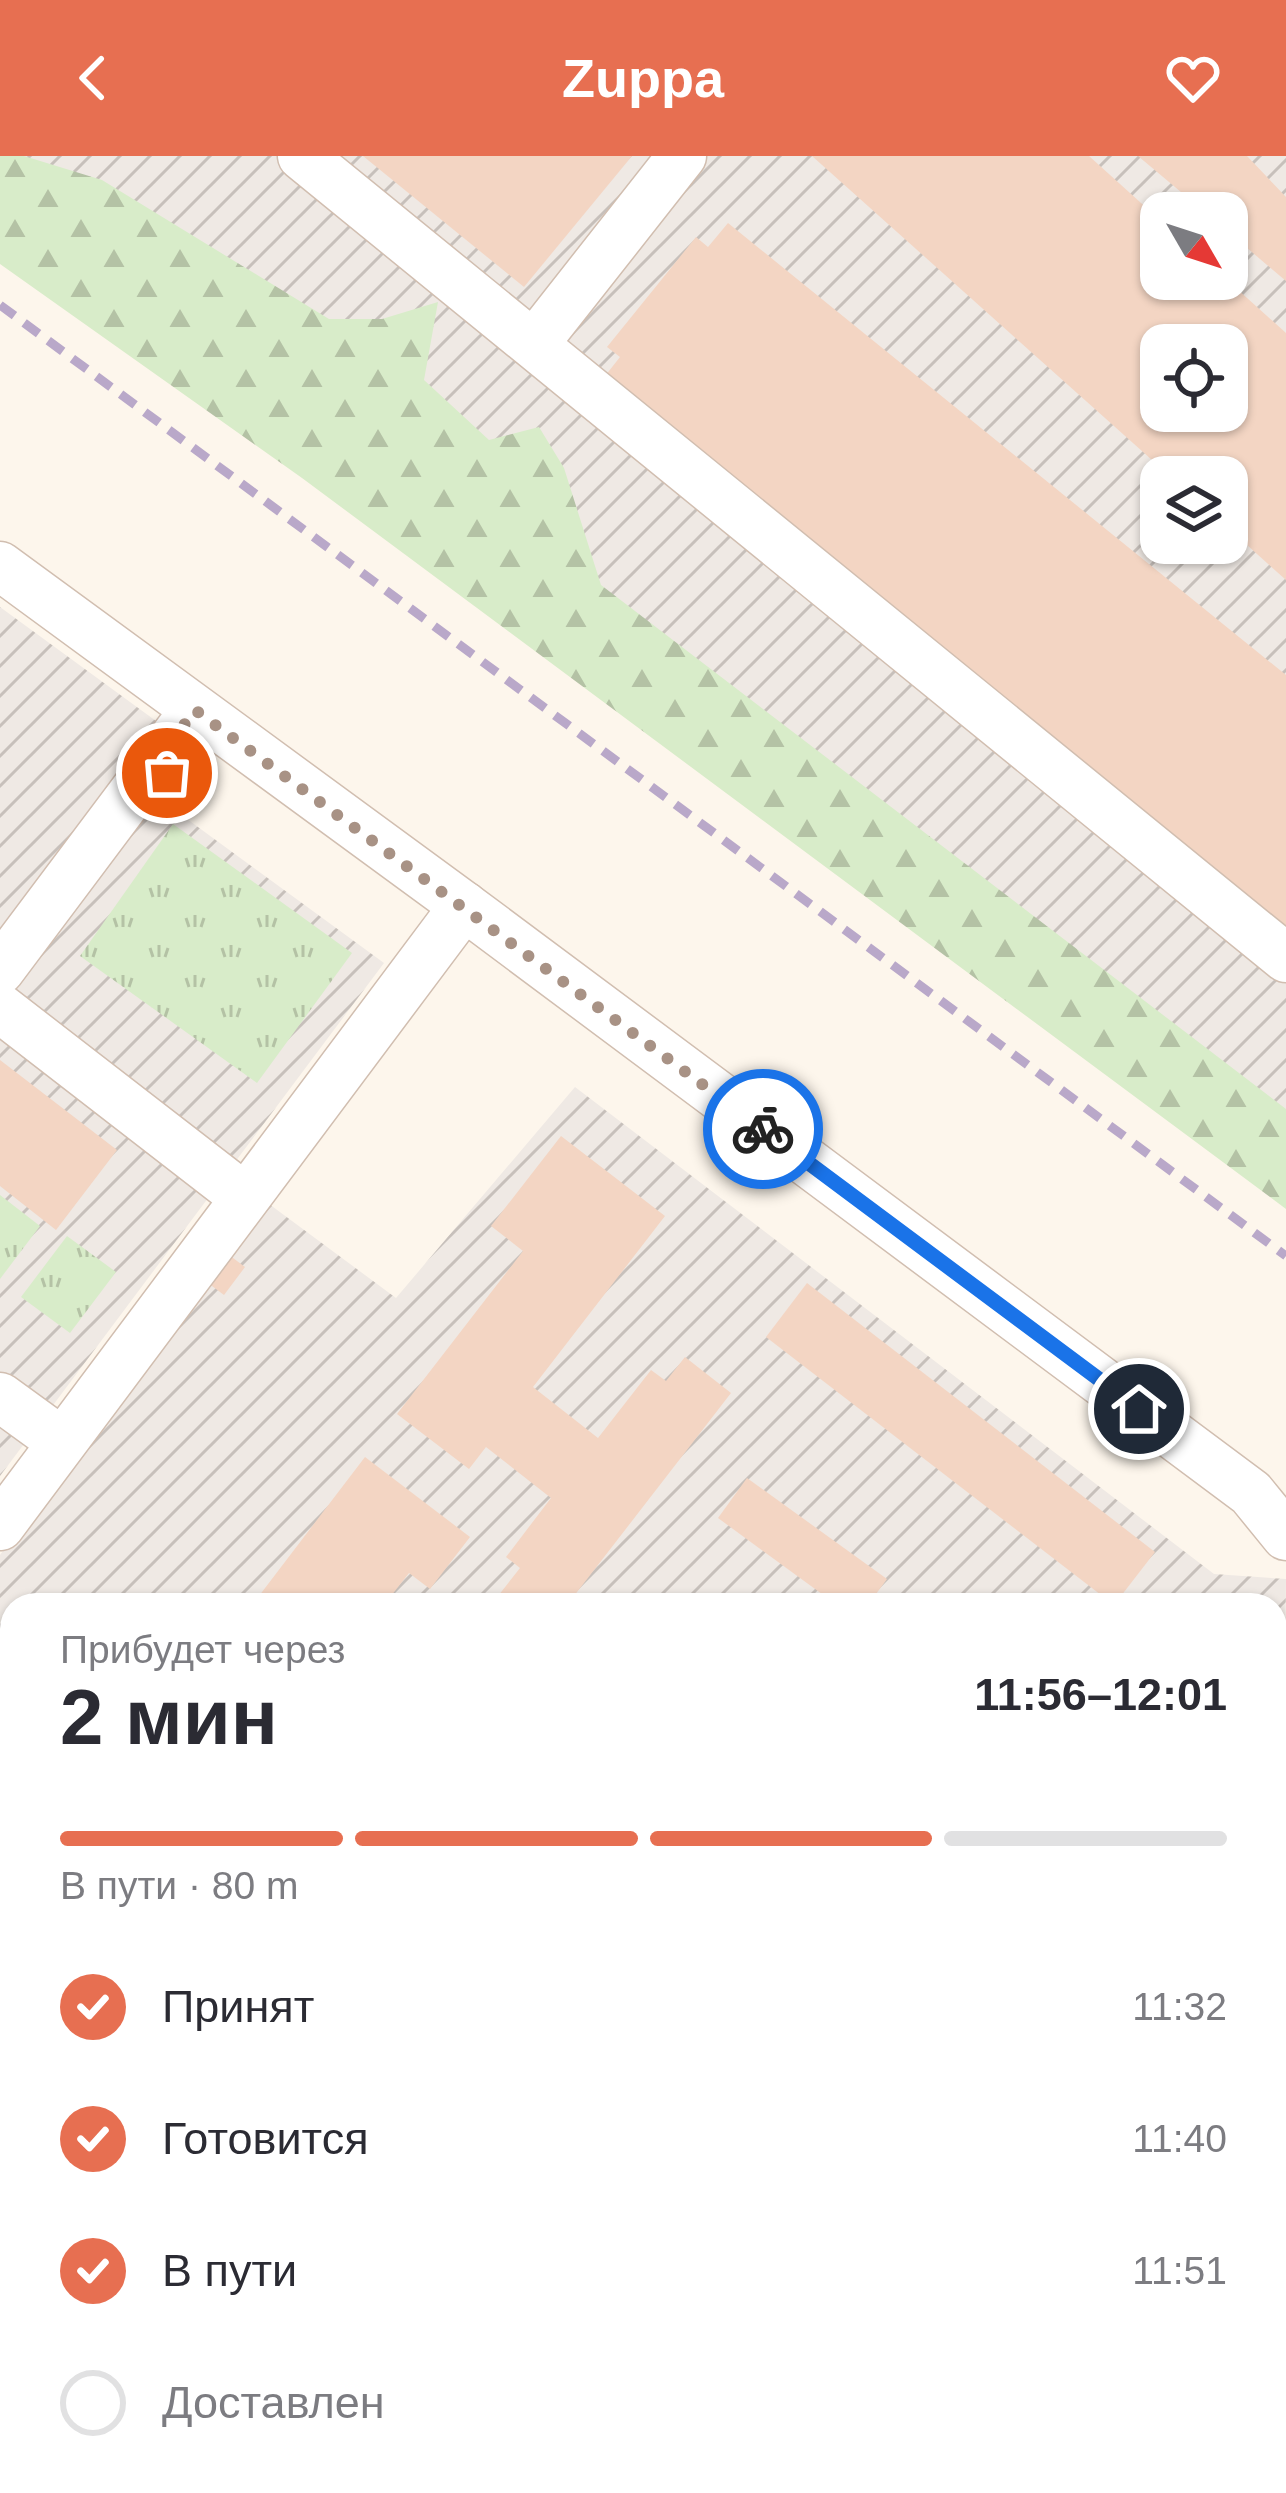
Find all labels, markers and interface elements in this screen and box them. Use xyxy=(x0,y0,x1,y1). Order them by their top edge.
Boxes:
icon: back xyxy=(60,45,126,111)
icon: heart xyxy=(1160,45,1226,111)
text: Zuppa xyxy=(562,48,724,108)
north arrow xyxy=(1140,192,1248,300)
map controls xyxy=(1140,192,1248,564)
button: locate xyxy=(1140,324,1248,432)
button: layers xyxy=(1140,456,1248,564)
pin xyxy=(116,722,218,824)
icon: bag xyxy=(134,740,200,806)
courier xyxy=(703,1069,823,1189)
icon: bike xyxy=(730,1096,796,1162)
pin xyxy=(1088,1358,1190,1460)
icon: home xyxy=(1106,1376,1172,1442)
text: Прибудет через xyxy=(60,1628,345,1671)
text: 11:56–12:01 xyxy=(974,1669,1227,1720)
text: 2 мин xyxy=(60,1673,278,1761)
text: В пути · 80 m xyxy=(60,1864,298,1907)
icon: check xyxy=(60,1974,126,2040)
text: Принят xyxy=(162,1981,314,2032)
text: 11:32 xyxy=(1132,1985,1227,2028)
icon: check xyxy=(60,2106,126,2172)
text: Готовится xyxy=(162,2113,369,2164)
text: 11:40 xyxy=(1132,2117,1227,2160)
icon: check xyxy=(60,2238,126,2304)
text: В пути xyxy=(162,2245,297,2296)
text: 11:51 xyxy=(1132,2249,1227,2292)
text: Доставлен xyxy=(162,2377,385,2428)

